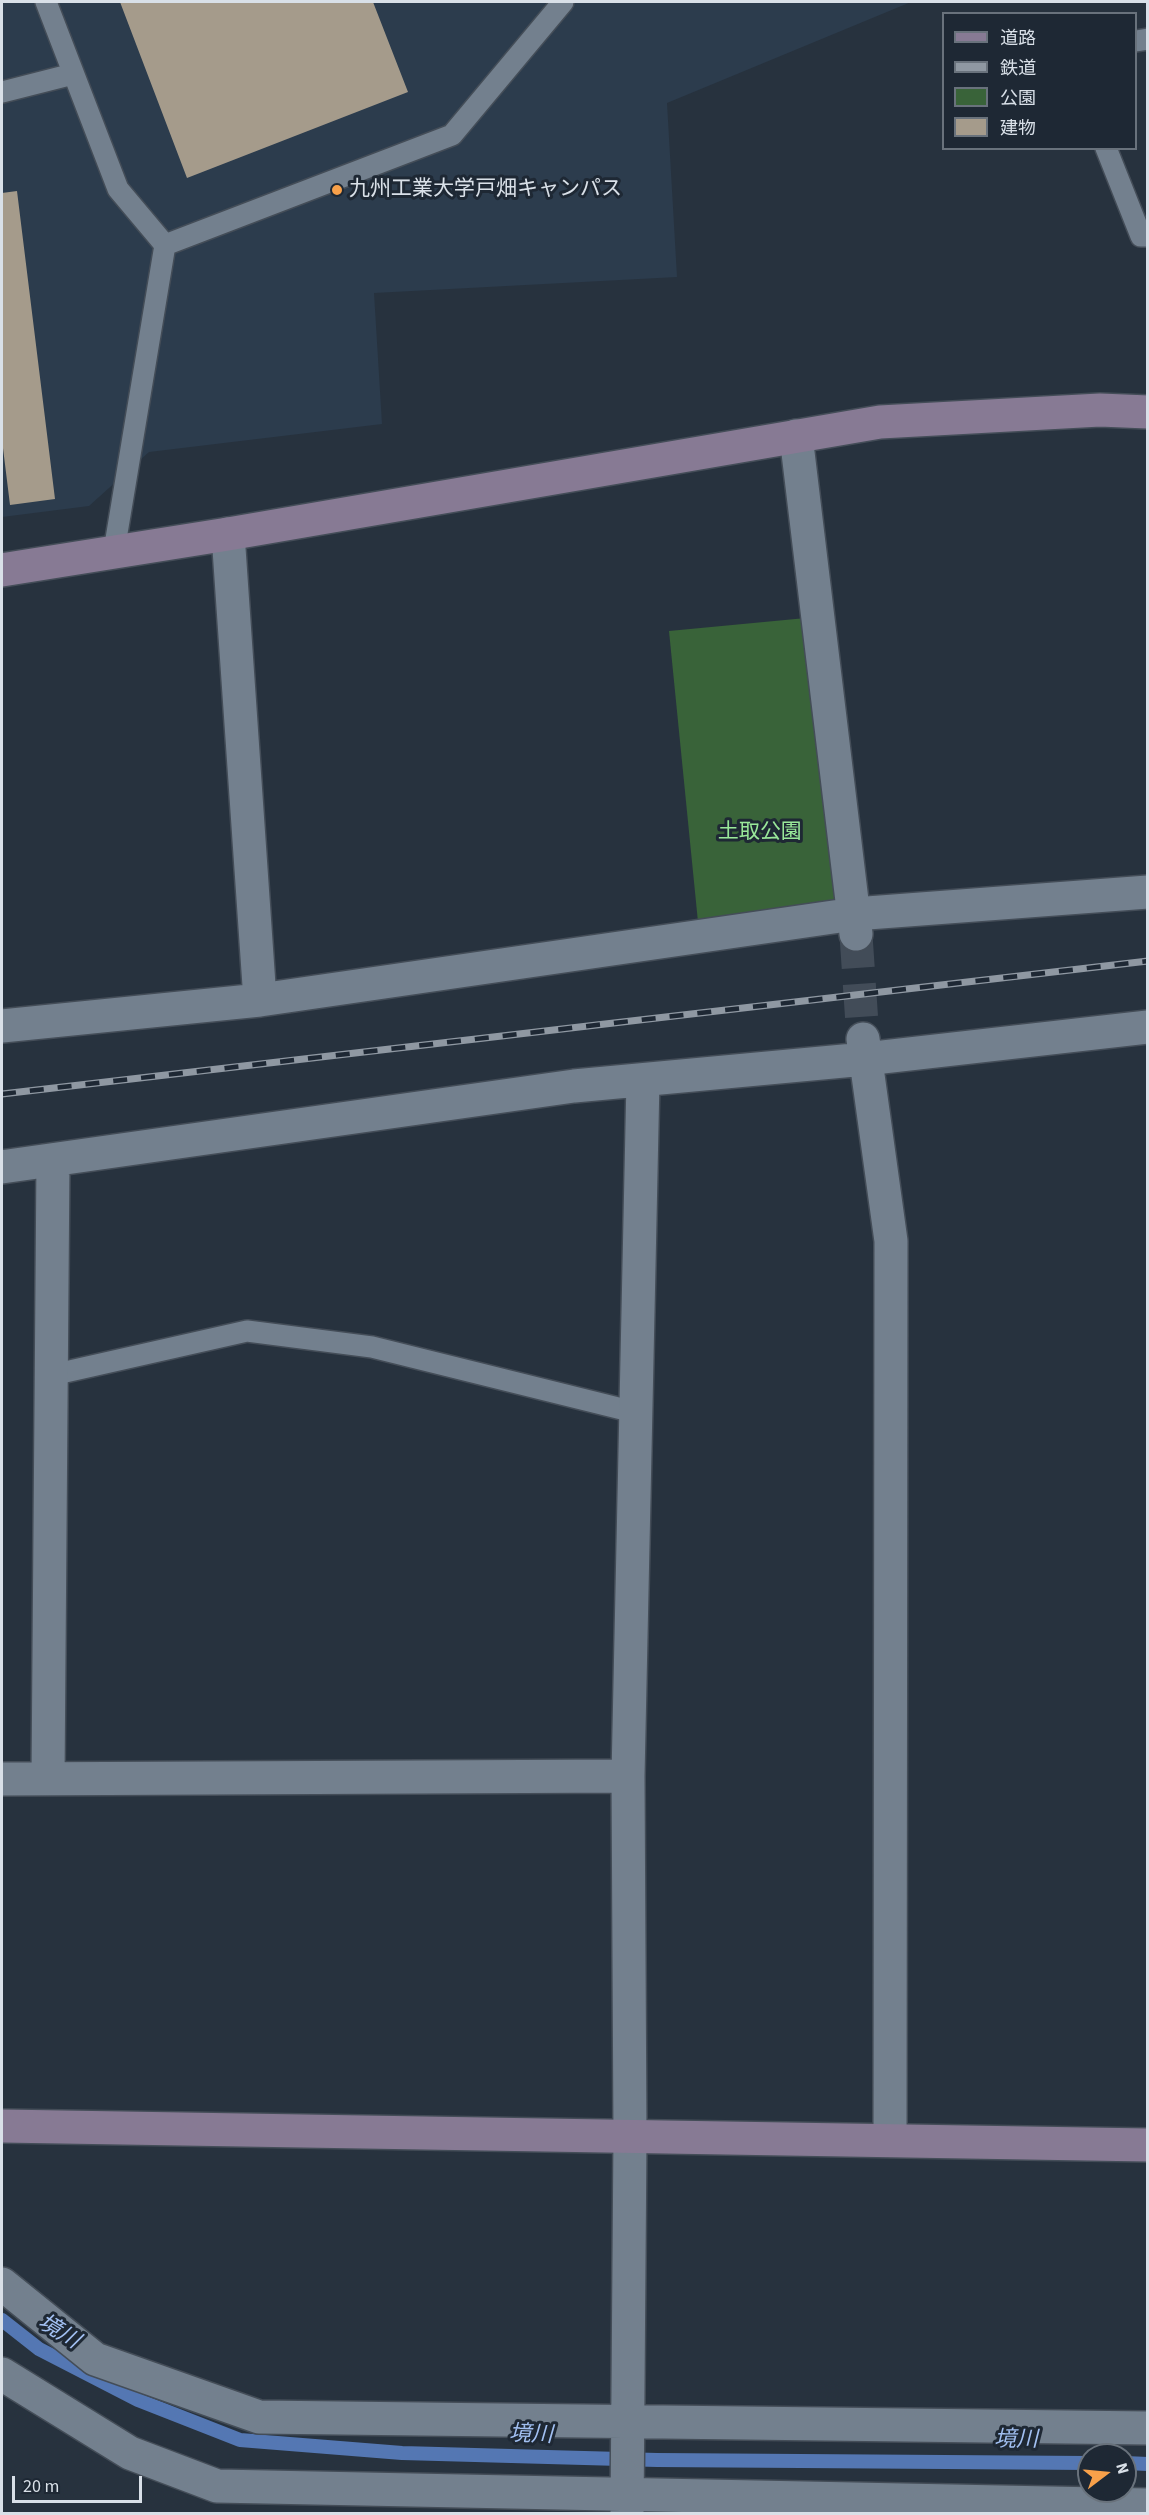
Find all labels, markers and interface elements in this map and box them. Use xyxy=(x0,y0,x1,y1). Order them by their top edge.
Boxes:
legend xyxy=(942,12,1137,150)
text: 道路 xyxy=(1000,26,1036,51)
text: 鉄道 xyxy=(1000,56,1036,81)
text: 公園 xyxy=(1000,86,1036,111)
text: 建物 xyxy=(1000,116,1036,141)
place label: 九州工業大学戸畑キャンパス xyxy=(349,177,622,203)
marker: 九州工業大学戸畑キャンパス xyxy=(330,183,344,197)
park label: 土取公園 xyxy=(718,820,802,846)
water label: 境川 xyxy=(32,2310,84,2356)
water label: 境川 xyxy=(509,2422,553,2450)
water label: 境川 xyxy=(994,2428,1038,2454)
north arrow xyxy=(1077,2443,1137,2503)
text: N xyxy=(1110,2460,1134,2477)
scale bar xyxy=(15,2464,146,2502)
text: 20 m xyxy=(23,2474,59,2499)

